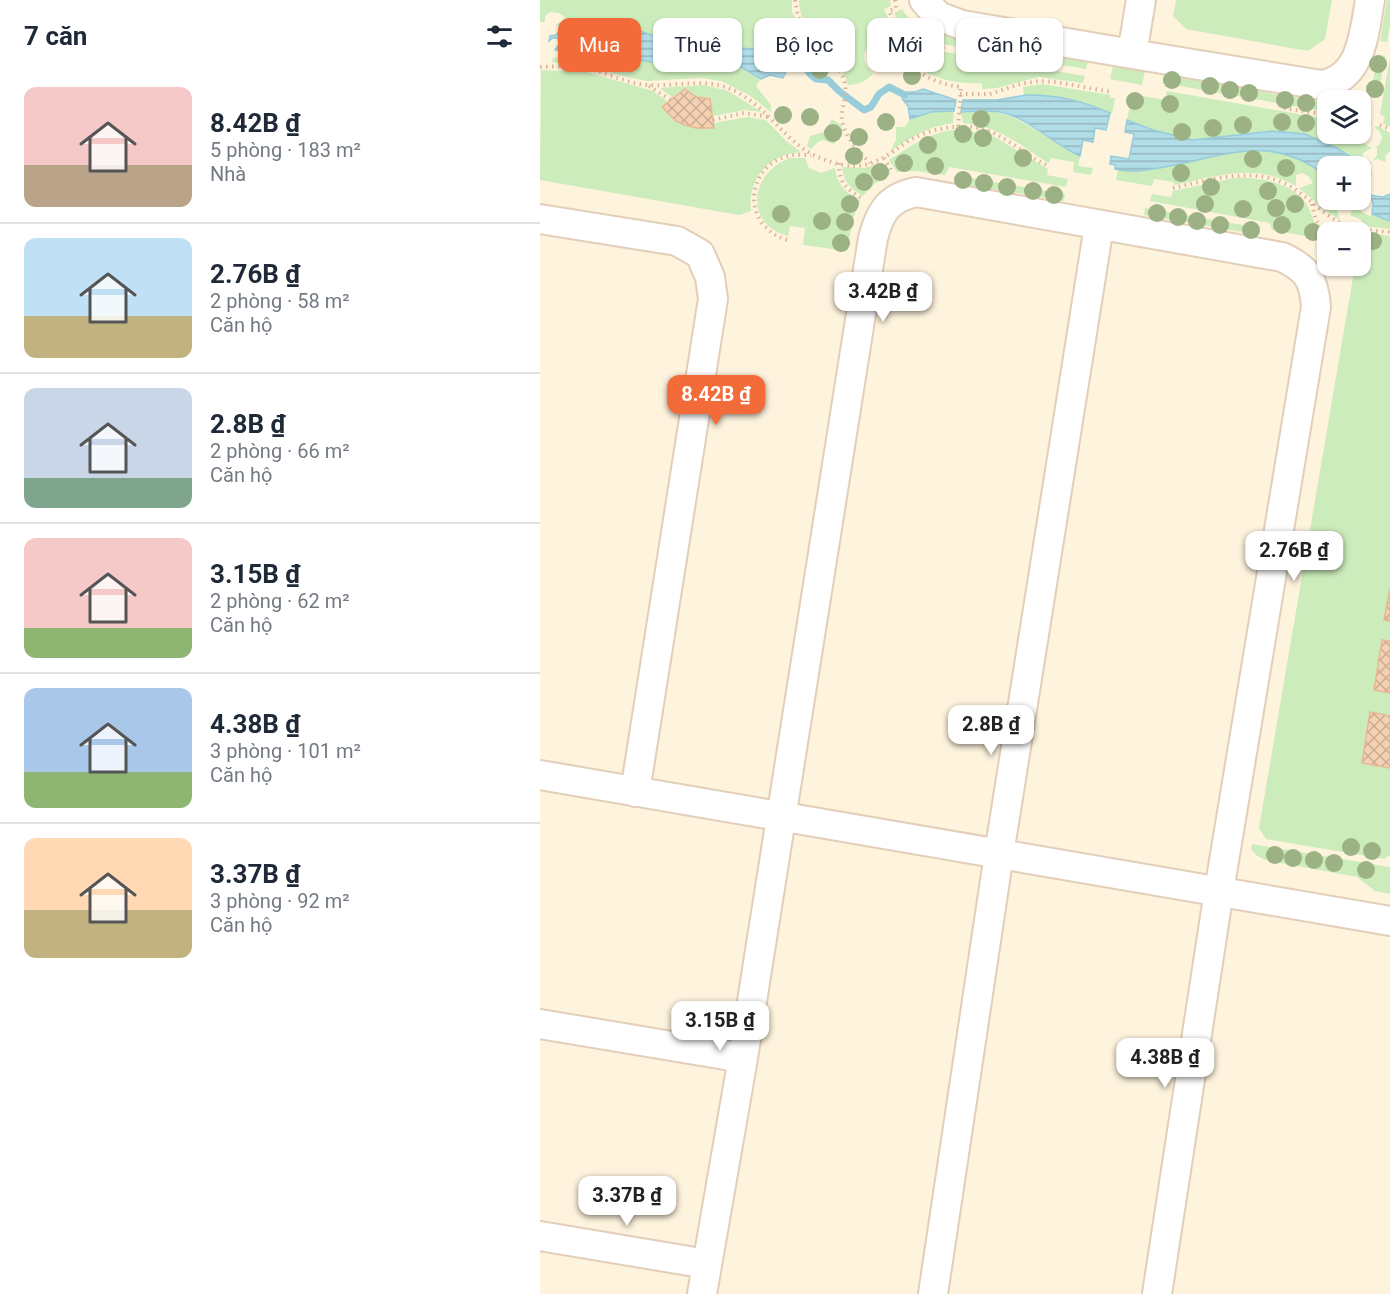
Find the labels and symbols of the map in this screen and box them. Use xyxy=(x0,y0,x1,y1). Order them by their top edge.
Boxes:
pin: 3.42B ₫ xyxy=(828,272,938,323)
pin: 8.42B ₫ xyxy=(661,375,771,426)
pin: 2.76B ₫ xyxy=(1239,531,1349,582)
pin: 2.8B ₫ xyxy=(942,705,1040,756)
pin: 3.15B ₫ xyxy=(665,1001,775,1052)
pin: 4.38B ₫ xyxy=(1110,1038,1220,1089)
pin: 3.37B ₫ xyxy=(572,1176,682,1227)

